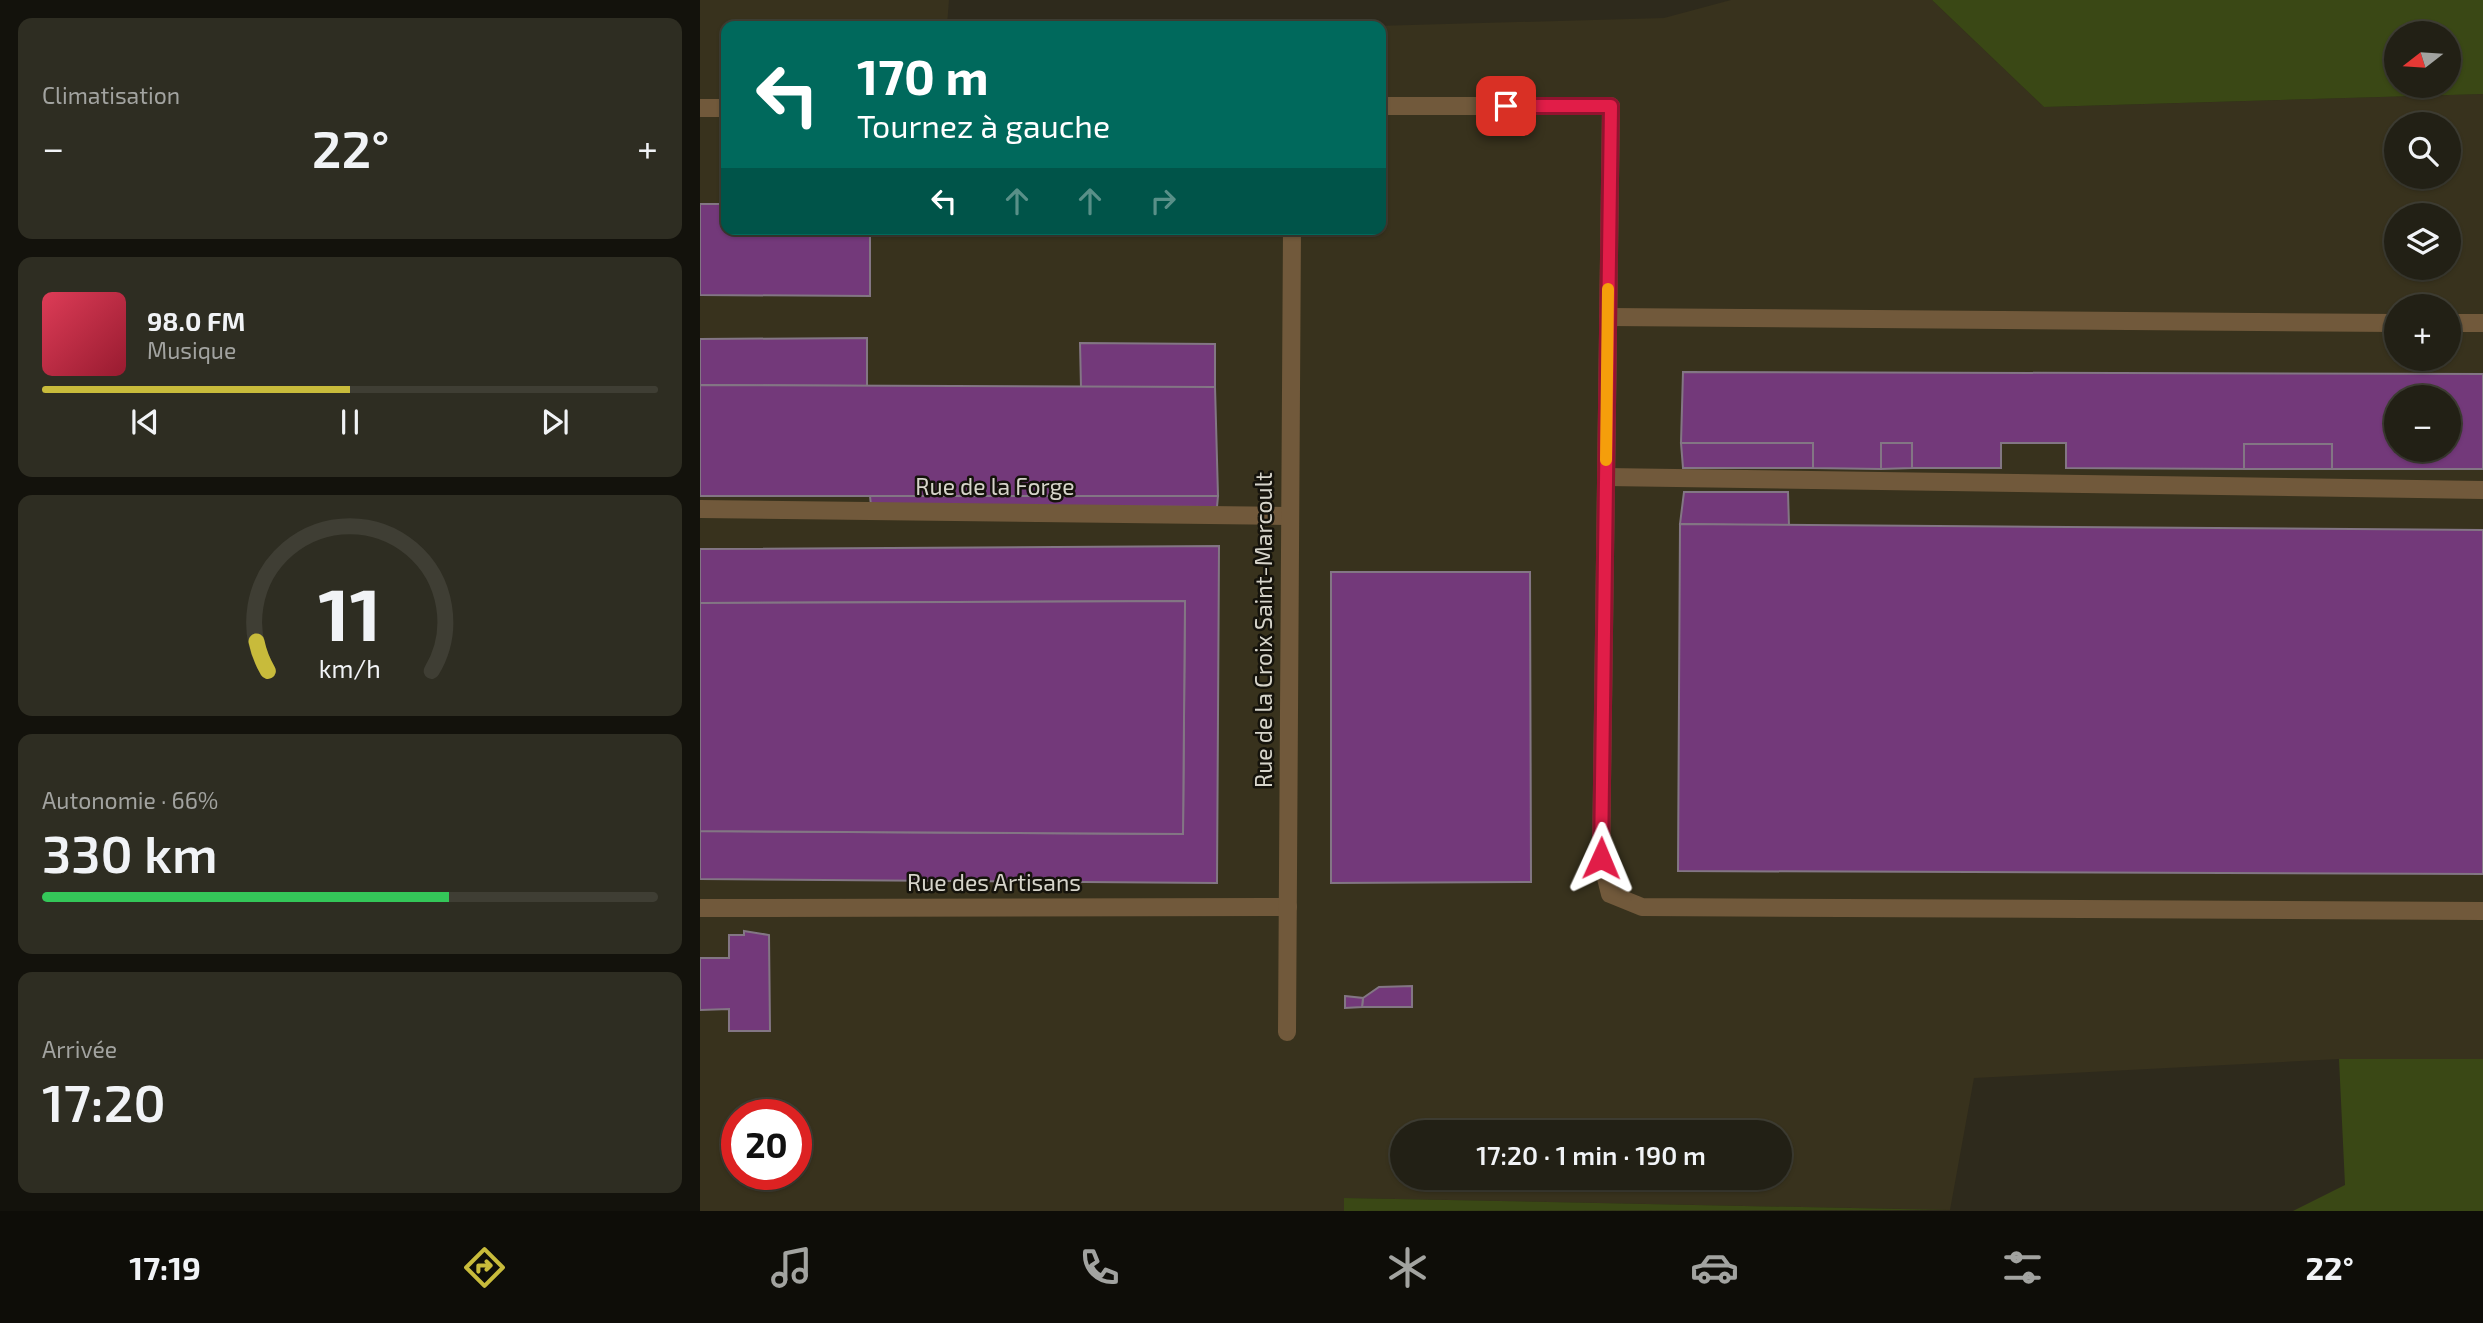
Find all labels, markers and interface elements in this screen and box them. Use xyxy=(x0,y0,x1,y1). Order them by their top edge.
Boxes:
north arrow xyxy=(2384,21,2460,98)
map controls xyxy=(2384,21,2461,462)
text: 170 m xyxy=(857,46,989,105)
icon: left xyxy=(742,49,833,140)
pin xyxy=(1476,76,1536,136)
text: Climatisation xyxy=(42,81,180,109)
icon: arrive xyxy=(1487,87,1525,125)
text: Tournez à gauche xyxy=(857,106,1110,144)
button: search xyxy=(2384,112,2461,189)
text: 22° xyxy=(312,116,390,178)
text: − xyxy=(42,124,64,170)
text: + xyxy=(637,124,658,170)
icon: left xyxy=(925,182,963,220)
icon: ahead xyxy=(998,182,1036,220)
icon: ahead xyxy=(1071,182,1109,220)
icon: right xyxy=(1144,182,1182,220)
button: layers xyxy=(2384,203,2461,280)
button: + xyxy=(2384,294,2461,371)
text: 98.0 FM xyxy=(147,305,245,336)
text: Musique xyxy=(147,336,236,364)
button: − xyxy=(2384,385,2461,462)
icon: previous xyxy=(126,403,164,441)
icon: pause xyxy=(331,403,369,441)
icon: next xyxy=(536,403,574,441)
street label: Rue de la Forge xyxy=(915,472,1075,500)
street label: Rue de la Croix Saint-Marcoult xyxy=(1249,472,1277,788)
text: 11 xyxy=(319,569,381,657)
text: km/h xyxy=(319,653,381,683)
text: Autonomie · 66% xyxy=(42,786,218,814)
text: 330 km xyxy=(42,821,218,883)
position arrow xyxy=(1564,821,1638,895)
street label: Rue des Artisans xyxy=(907,868,1081,896)
text: Arrivée xyxy=(42,1035,117,1063)
text: 17:20 xyxy=(42,1070,166,1132)
speed limit sign: 20 xyxy=(721,1099,812,1190)
text: 17:20 · 1 min · 190 m xyxy=(1476,1139,1706,1170)
icon: directions xyxy=(460,1243,509,1292)
icon: music xyxy=(767,1243,816,1292)
icon: phone xyxy=(1075,1243,1124,1292)
icon: climate xyxy=(1383,1243,1432,1292)
icon: car xyxy=(1690,1243,1739,1292)
icon: filters xyxy=(1998,1243,2047,1292)
text: 17:19 xyxy=(129,1248,201,1286)
text: 22° xyxy=(2305,1248,2354,1286)

